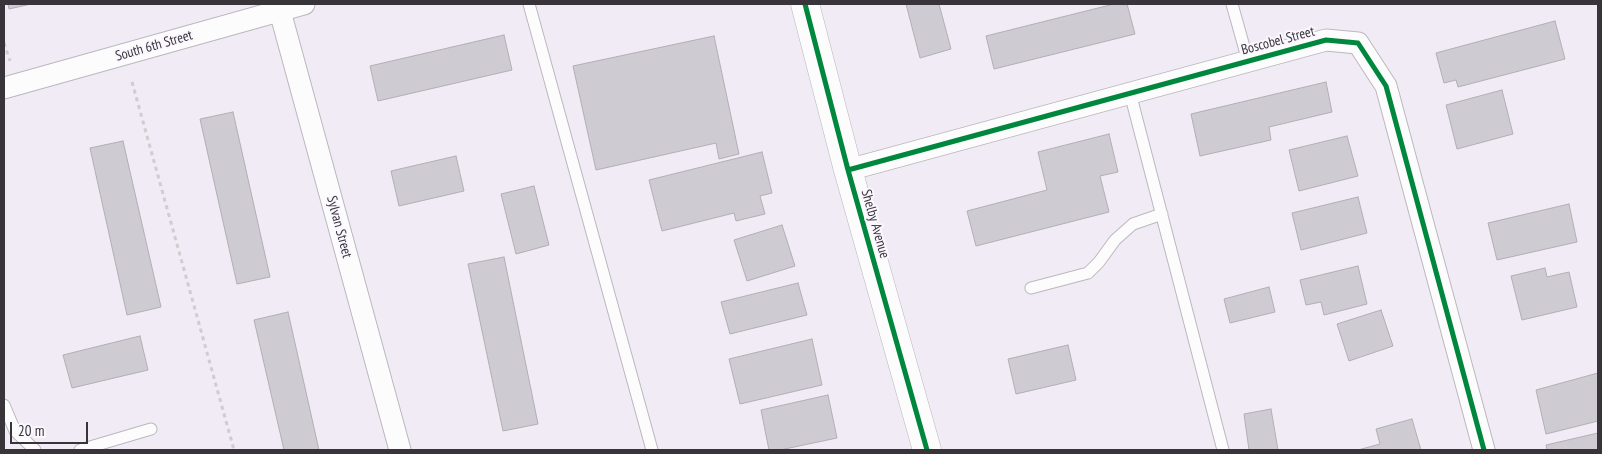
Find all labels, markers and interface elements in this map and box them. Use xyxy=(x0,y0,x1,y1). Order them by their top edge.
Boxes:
street label: Boscobel Street xyxy=(1239,23,1317,59)
street label: South 6th Street xyxy=(114,27,194,65)
street label: Shelby Avenue xyxy=(857,188,893,260)
street label: Sylvan Street xyxy=(323,194,355,260)
scale bar xyxy=(12,412,90,444)
text: 20 m xyxy=(18,421,44,440)

